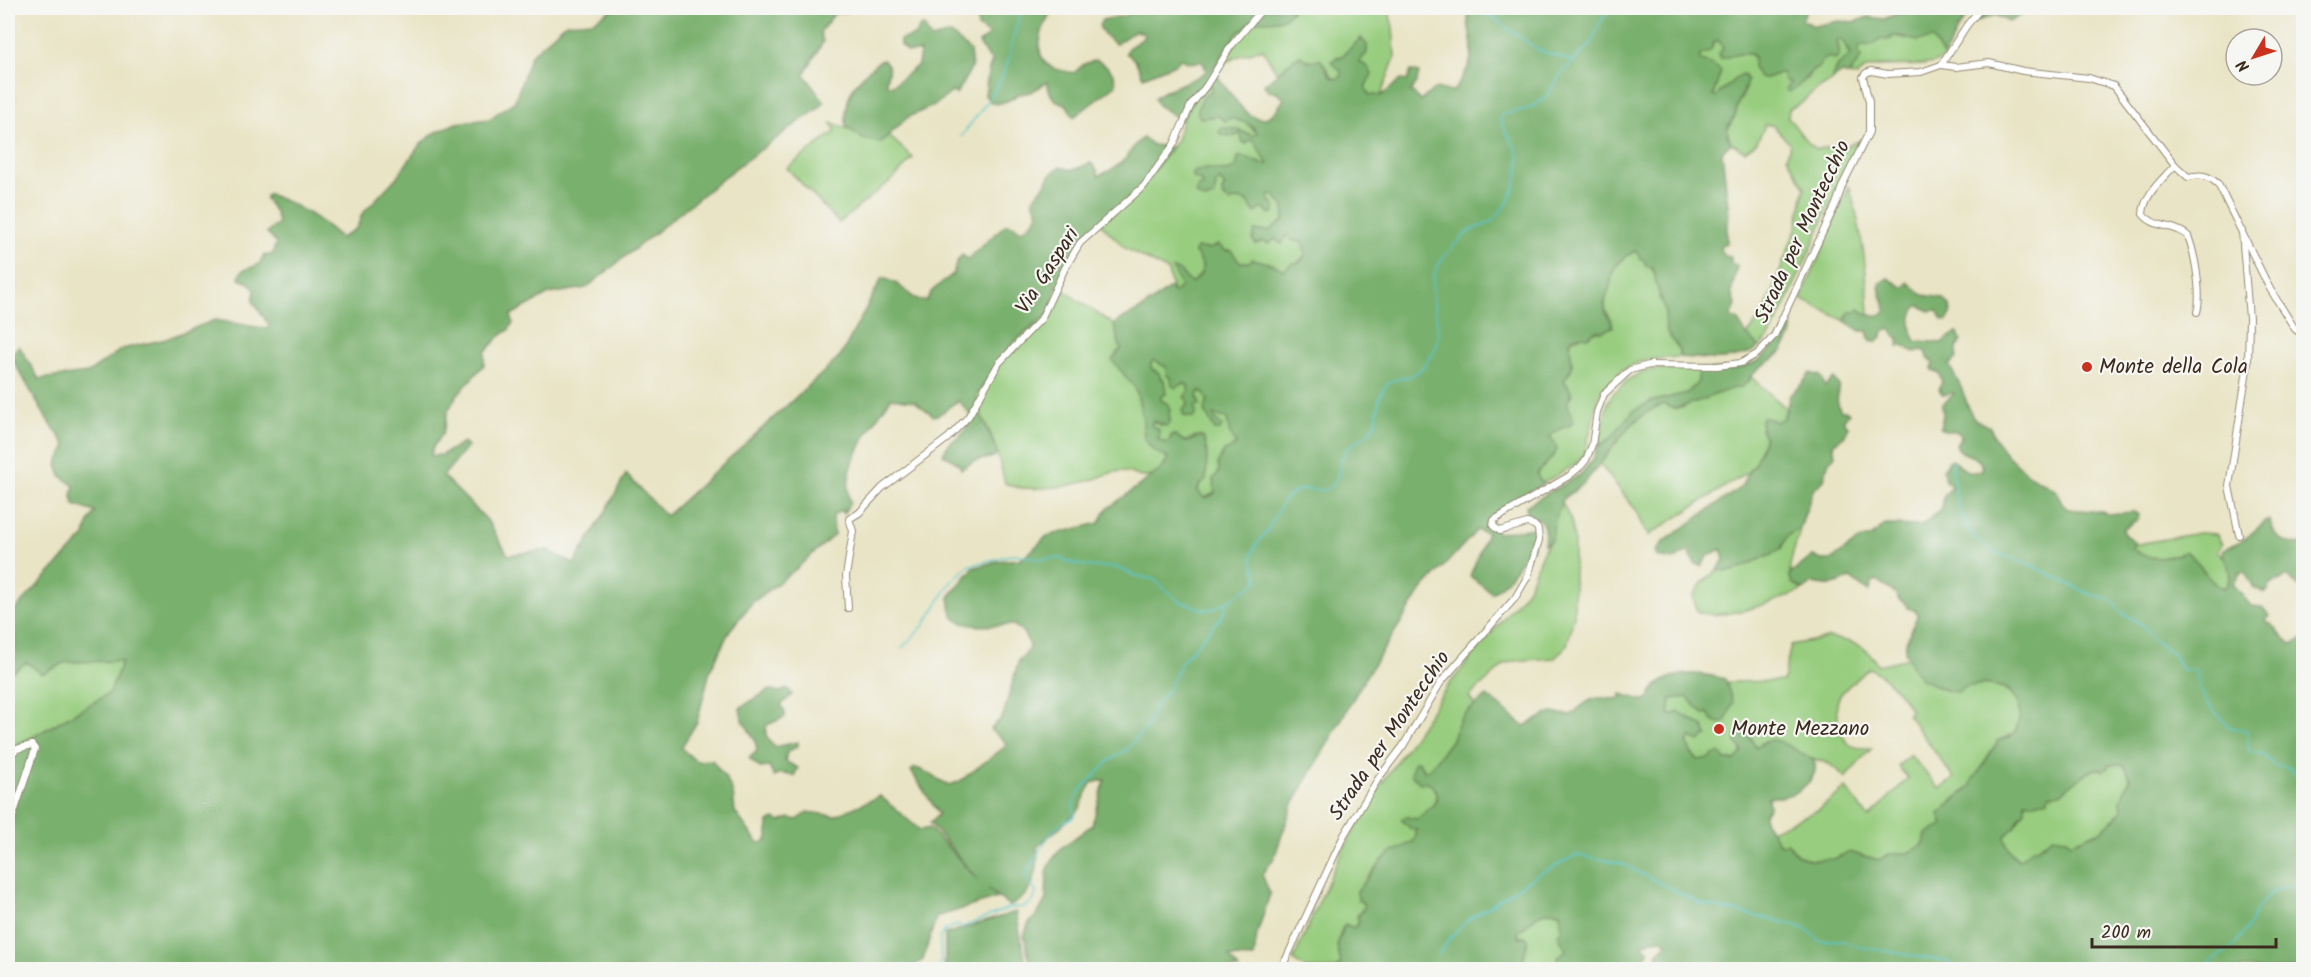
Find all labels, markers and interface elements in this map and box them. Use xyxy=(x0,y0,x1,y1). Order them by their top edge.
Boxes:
north arrow xyxy=(2224,27,2284,87)
text: N xyxy=(2231,54,2256,77)
street label: Strada per Montecchio xyxy=(1746,135,1860,329)
street label: Via Gaspari xyxy=(1008,220,1089,321)
place label: Monte della Cola xyxy=(2099,351,2248,384)
marker: Monte della Cola xyxy=(2080,360,2094,374)
street label: Strada per Montecchio xyxy=(1321,644,1459,828)
place label: Monte Mezzano xyxy=(1731,713,1869,746)
marker: Monte Mezzano xyxy=(1712,722,1726,736)
scale bar xyxy=(2092,911,2276,949)
text: 200 m xyxy=(2101,919,2151,948)

